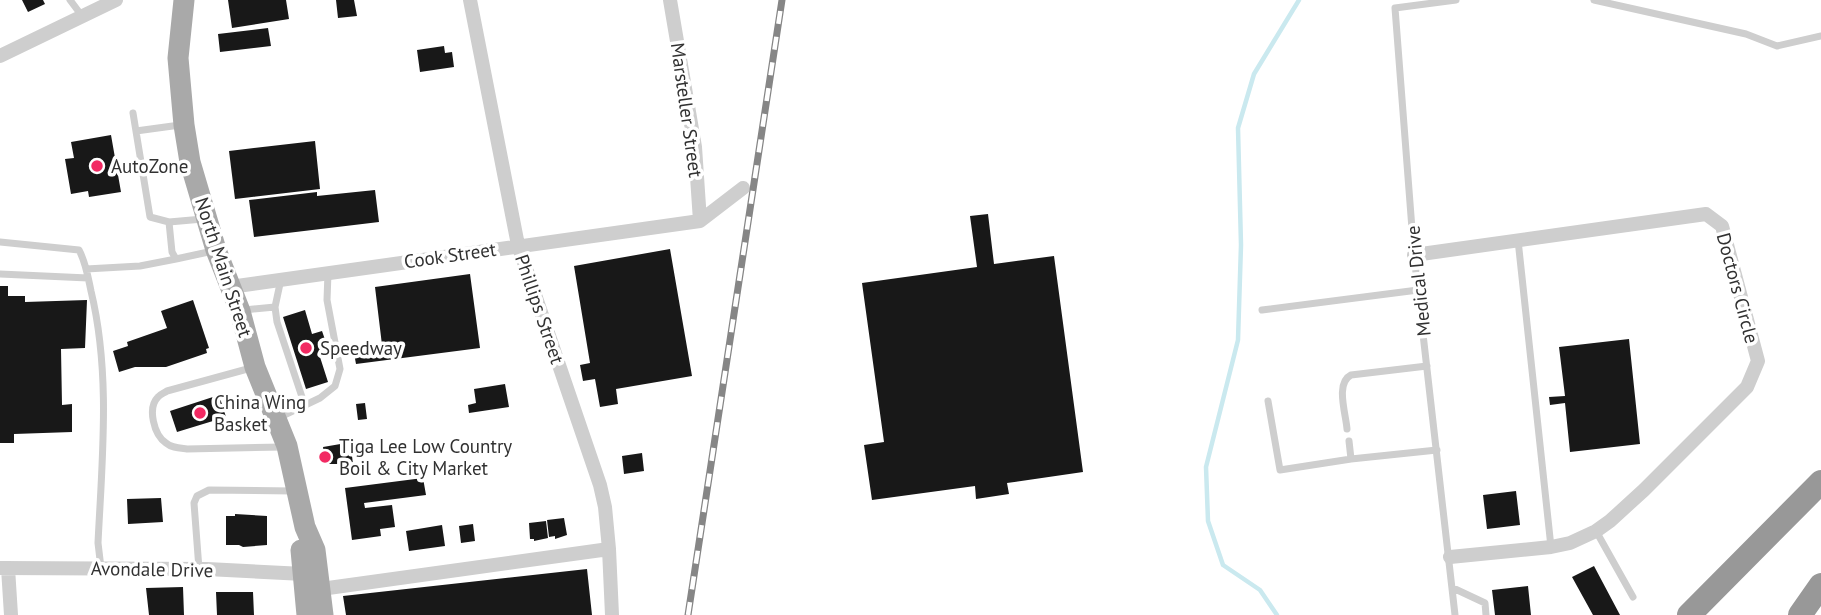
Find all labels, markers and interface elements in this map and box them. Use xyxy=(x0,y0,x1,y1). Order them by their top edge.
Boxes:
street label: Marsteller Street xyxy=(666,41,708,179)
place label: AutoZone xyxy=(111,154,188,178)
marker: AutoZone xyxy=(89,158,105,174)
street label: North Main Street xyxy=(190,194,258,340)
street label: Medical Drive xyxy=(1400,224,1436,338)
street label: Doctors Circle xyxy=(1712,230,1764,346)
street label: Cook Street xyxy=(402,237,498,273)
street label: Phillips Street xyxy=(510,251,570,367)
place label: Speedway xyxy=(320,336,402,360)
marker: Speedway xyxy=(298,340,314,356)
place label: China Wing Basket xyxy=(214,390,306,436)
marker: China Wing Basket xyxy=(192,405,208,421)
place label: Tiga Lee Low Country Boil & City Market xyxy=(339,434,512,480)
marker: Tiga Lee Low Country Boil & City Market xyxy=(317,449,333,465)
street label: Avondale Drive xyxy=(91,556,213,582)

